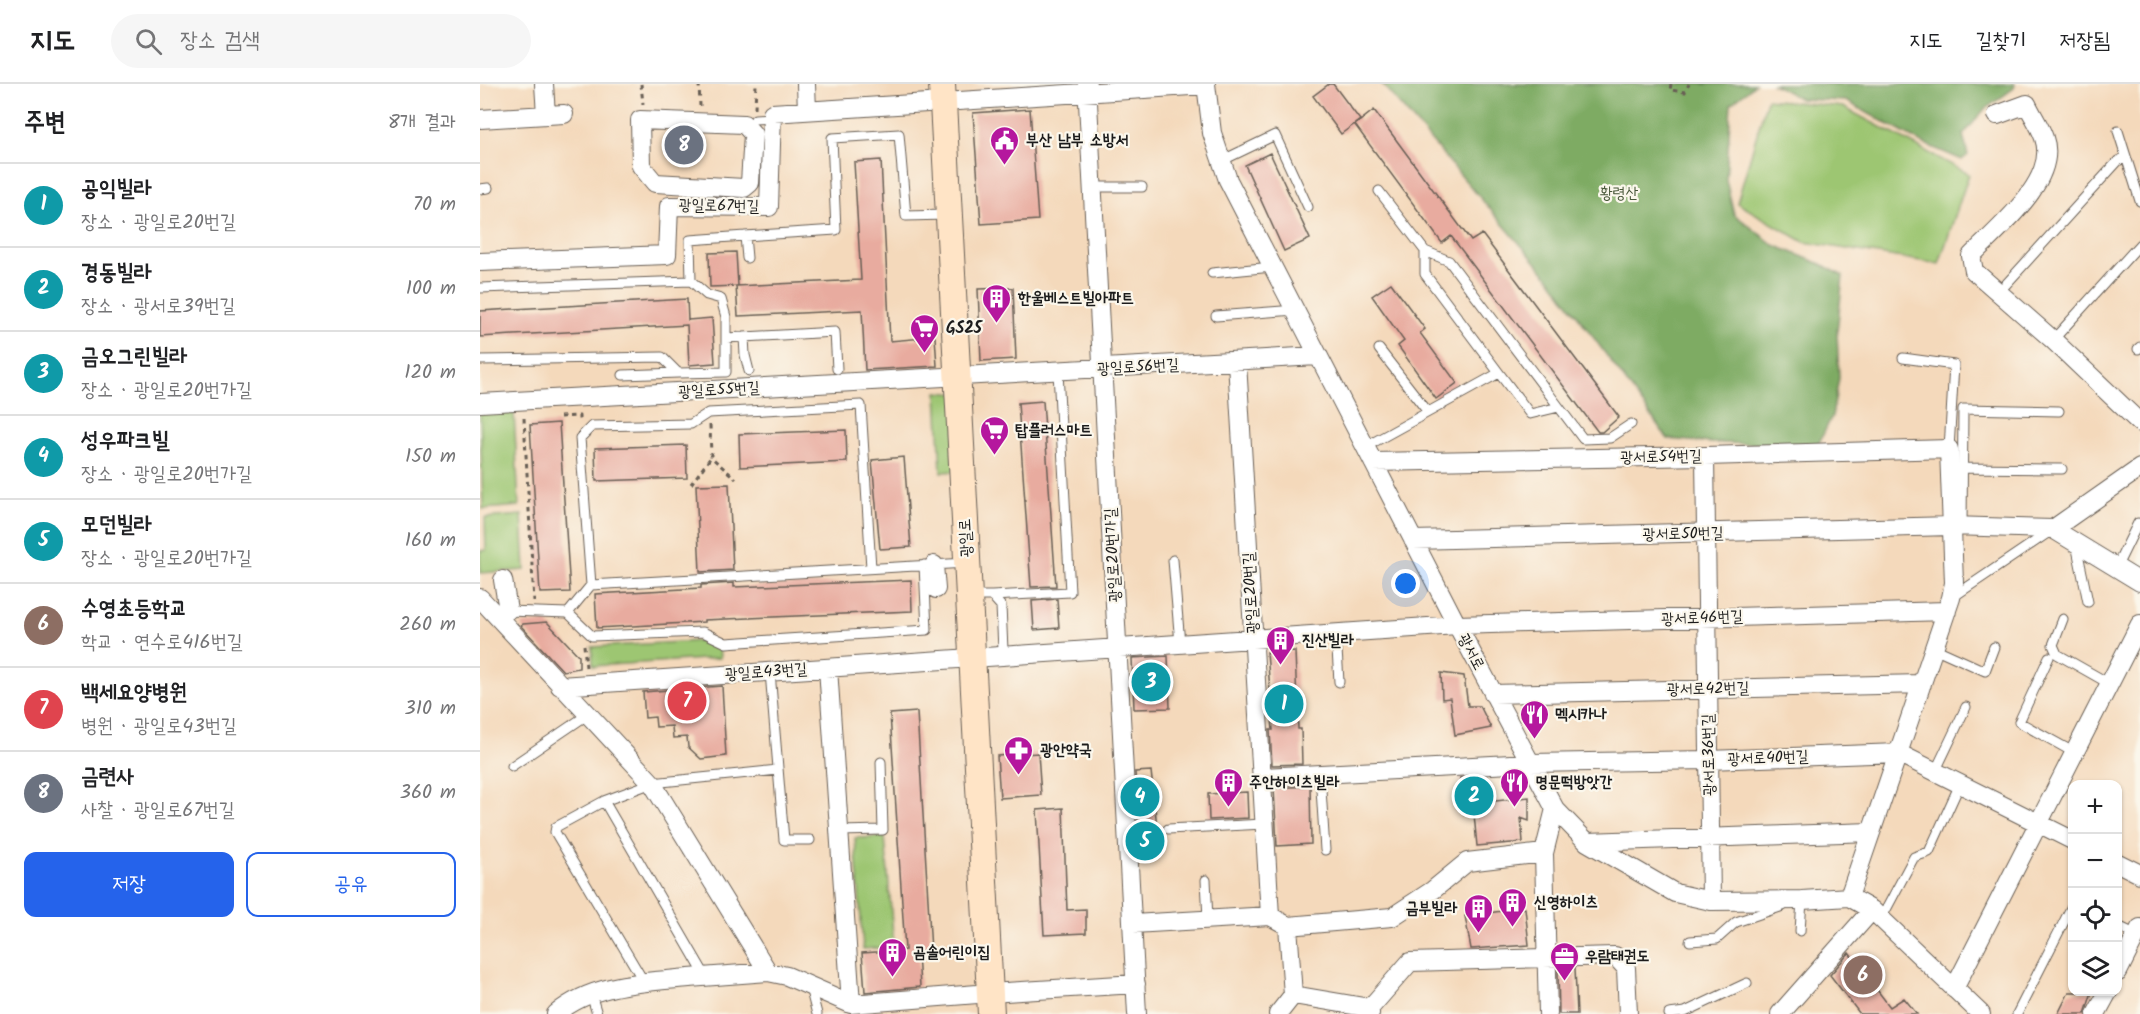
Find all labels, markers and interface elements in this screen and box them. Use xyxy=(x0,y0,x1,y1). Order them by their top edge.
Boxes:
search box xyxy=(111,14,531,68)
text: 지도 xyxy=(30,19,75,64)
text: 장소 검색 xyxy=(180,24,260,59)
icon: search xyxy=(132,25,165,58)
text: 지도 xyxy=(1909,25,1943,58)
text: 길찾기 xyxy=(1976,25,2026,58)
text: 저장됨 xyxy=(2059,25,2110,58)
text: 주변 xyxy=(24,102,66,144)
text: 8개 결과 xyxy=(388,107,456,139)
pin: 8 xyxy=(664,122,704,168)
public building icon: 부산 남부 소방서 xyxy=(989,124,1021,166)
place label: 부산 남부 소방서 xyxy=(1026,128,1129,153)
text: 공익빌라 xyxy=(81,172,152,207)
park label: 황령산 xyxy=(1600,181,1638,206)
text: 1 xyxy=(40,189,47,221)
text: 70 m xyxy=(413,189,456,221)
street label: 광일로67번길 xyxy=(678,193,760,219)
text: 장소 · 광일로20번길 xyxy=(81,207,236,239)
text: 경동빌라 xyxy=(81,256,152,291)
text: 2 xyxy=(38,273,49,305)
text: 100 m xyxy=(406,273,456,305)
building icon: 한울베스트빌아파트 xyxy=(981,282,1013,324)
place label: 한울베스트빌아파트 xyxy=(1017,286,1134,311)
text: 장소 · 광서로39번길 xyxy=(81,291,236,323)
supermarket icon: GS25 xyxy=(909,312,941,354)
place label: GS25 xyxy=(946,316,984,341)
text: 금오그린빌라 xyxy=(81,340,187,375)
street label: 광일로56번길 xyxy=(1096,352,1180,382)
text: 3 xyxy=(38,357,49,389)
text: 120 m xyxy=(404,357,456,389)
text: 장소 · 광일로20번가길 xyxy=(81,375,252,407)
street label: 광일로55번길 xyxy=(678,375,761,405)
supermarket icon: 탑플러스마트 xyxy=(978,414,1010,456)
place label: 탑플러스마트 xyxy=(1015,418,1092,443)
text: 성우파크빌 xyxy=(81,424,170,459)
text: 4 xyxy=(38,441,49,473)
text: 150 m xyxy=(405,441,456,473)
street label: 광서로54번길 xyxy=(1620,444,1702,470)
text: 장소 · 광일로20번가길 xyxy=(81,459,252,491)
street label: 광일로20번가길 xyxy=(1098,507,1128,603)
text: 모던빌라 xyxy=(81,508,152,543)
street label: 광일로 xyxy=(953,518,979,558)
street label: 광서로50번길 xyxy=(1642,521,1724,547)
text: 5 xyxy=(38,525,49,557)
text: 160 m xyxy=(405,525,456,557)
text: 장소 · 광일로20번가길 xyxy=(81,543,252,575)
street label: 광일로20번길 xyxy=(1236,551,1266,634)
your location xyxy=(1391,569,1420,598)
text: 수영초등학교 xyxy=(81,592,187,627)
street label: 광서로46번길 xyxy=(1661,604,1744,632)
text: 6 xyxy=(38,609,49,641)
text: 260 m xyxy=(399,609,456,641)
building icon: 진산빌라 xyxy=(1265,624,1297,666)
text: 학교 · 연수로416번길 xyxy=(81,627,243,659)
place label: 진산빌라 xyxy=(1302,628,1355,653)
street label: 광서로 xyxy=(1451,629,1491,675)
street label: 광일로43번길 xyxy=(724,657,808,687)
pin: 3 xyxy=(1132,660,1170,704)
text: 백세요양병원 xyxy=(81,676,187,711)
street label: 광서로42번길 xyxy=(1667,676,1750,702)
pin: 7 xyxy=(668,678,706,724)
pin: 1 xyxy=(1264,682,1304,726)
text: 7 xyxy=(39,693,48,725)
text: 310 m xyxy=(404,693,456,725)
restaurant icon: 멕시카나 xyxy=(1518,698,1550,740)
place label: 멕시카나 xyxy=(1555,702,1608,727)
text: 병원 · 광일로43번길 xyxy=(81,711,237,743)
street label: 광서로36번길 xyxy=(1696,713,1722,796)
pharmacy icon: 광안약국 xyxy=(1003,734,1035,776)
place label: 광안약국 xyxy=(1040,738,1092,763)
street label: 광서로40번길 xyxy=(1727,744,1809,772)
text: 금련사 xyxy=(81,760,134,795)
building icon: 주안하이츠빌라 xyxy=(1212,766,1244,808)
restaurant icon: 명문떡방앗간 xyxy=(1498,766,1530,808)
place label: 주안하이츠빌라 xyxy=(1249,770,1340,795)
place label: 명문떡방앗간 xyxy=(1535,770,1612,795)
pin: 4 xyxy=(1120,774,1160,820)
pin: 2 xyxy=(1454,774,1494,818)
text: 8 xyxy=(38,777,49,809)
text: 360 m xyxy=(400,777,456,809)
map controls xyxy=(2068,780,2122,996)
button: + xyxy=(2068,780,2122,834)
text: 사찰 · 광일로67번길 xyxy=(81,795,235,827)
pin: 5 xyxy=(1126,818,1164,864)
button: − xyxy=(2068,834,2122,888)
button: 저장 xyxy=(24,852,234,917)
button: 공유 xyxy=(246,852,456,917)
building icon: 신영하이츠 xyxy=(1497,886,1529,928)
button: locate xyxy=(2068,888,2122,942)
place label: 신영하이츠 xyxy=(1534,890,1598,915)
building icon: 금부빌라 xyxy=(1462,892,1494,934)
place label: 금부빌라 xyxy=(1406,896,1458,921)
building icon: 곰솔어린이집 xyxy=(876,936,908,978)
place label: 곰솔어린이집 xyxy=(913,940,990,965)
office icon: 우람태권도 xyxy=(1548,940,1580,982)
button: layers xyxy=(2068,942,2122,996)
place label: 우람태권도 xyxy=(1585,944,1650,969)
pin: 6 xyxy=(1844,952,1882,998)

